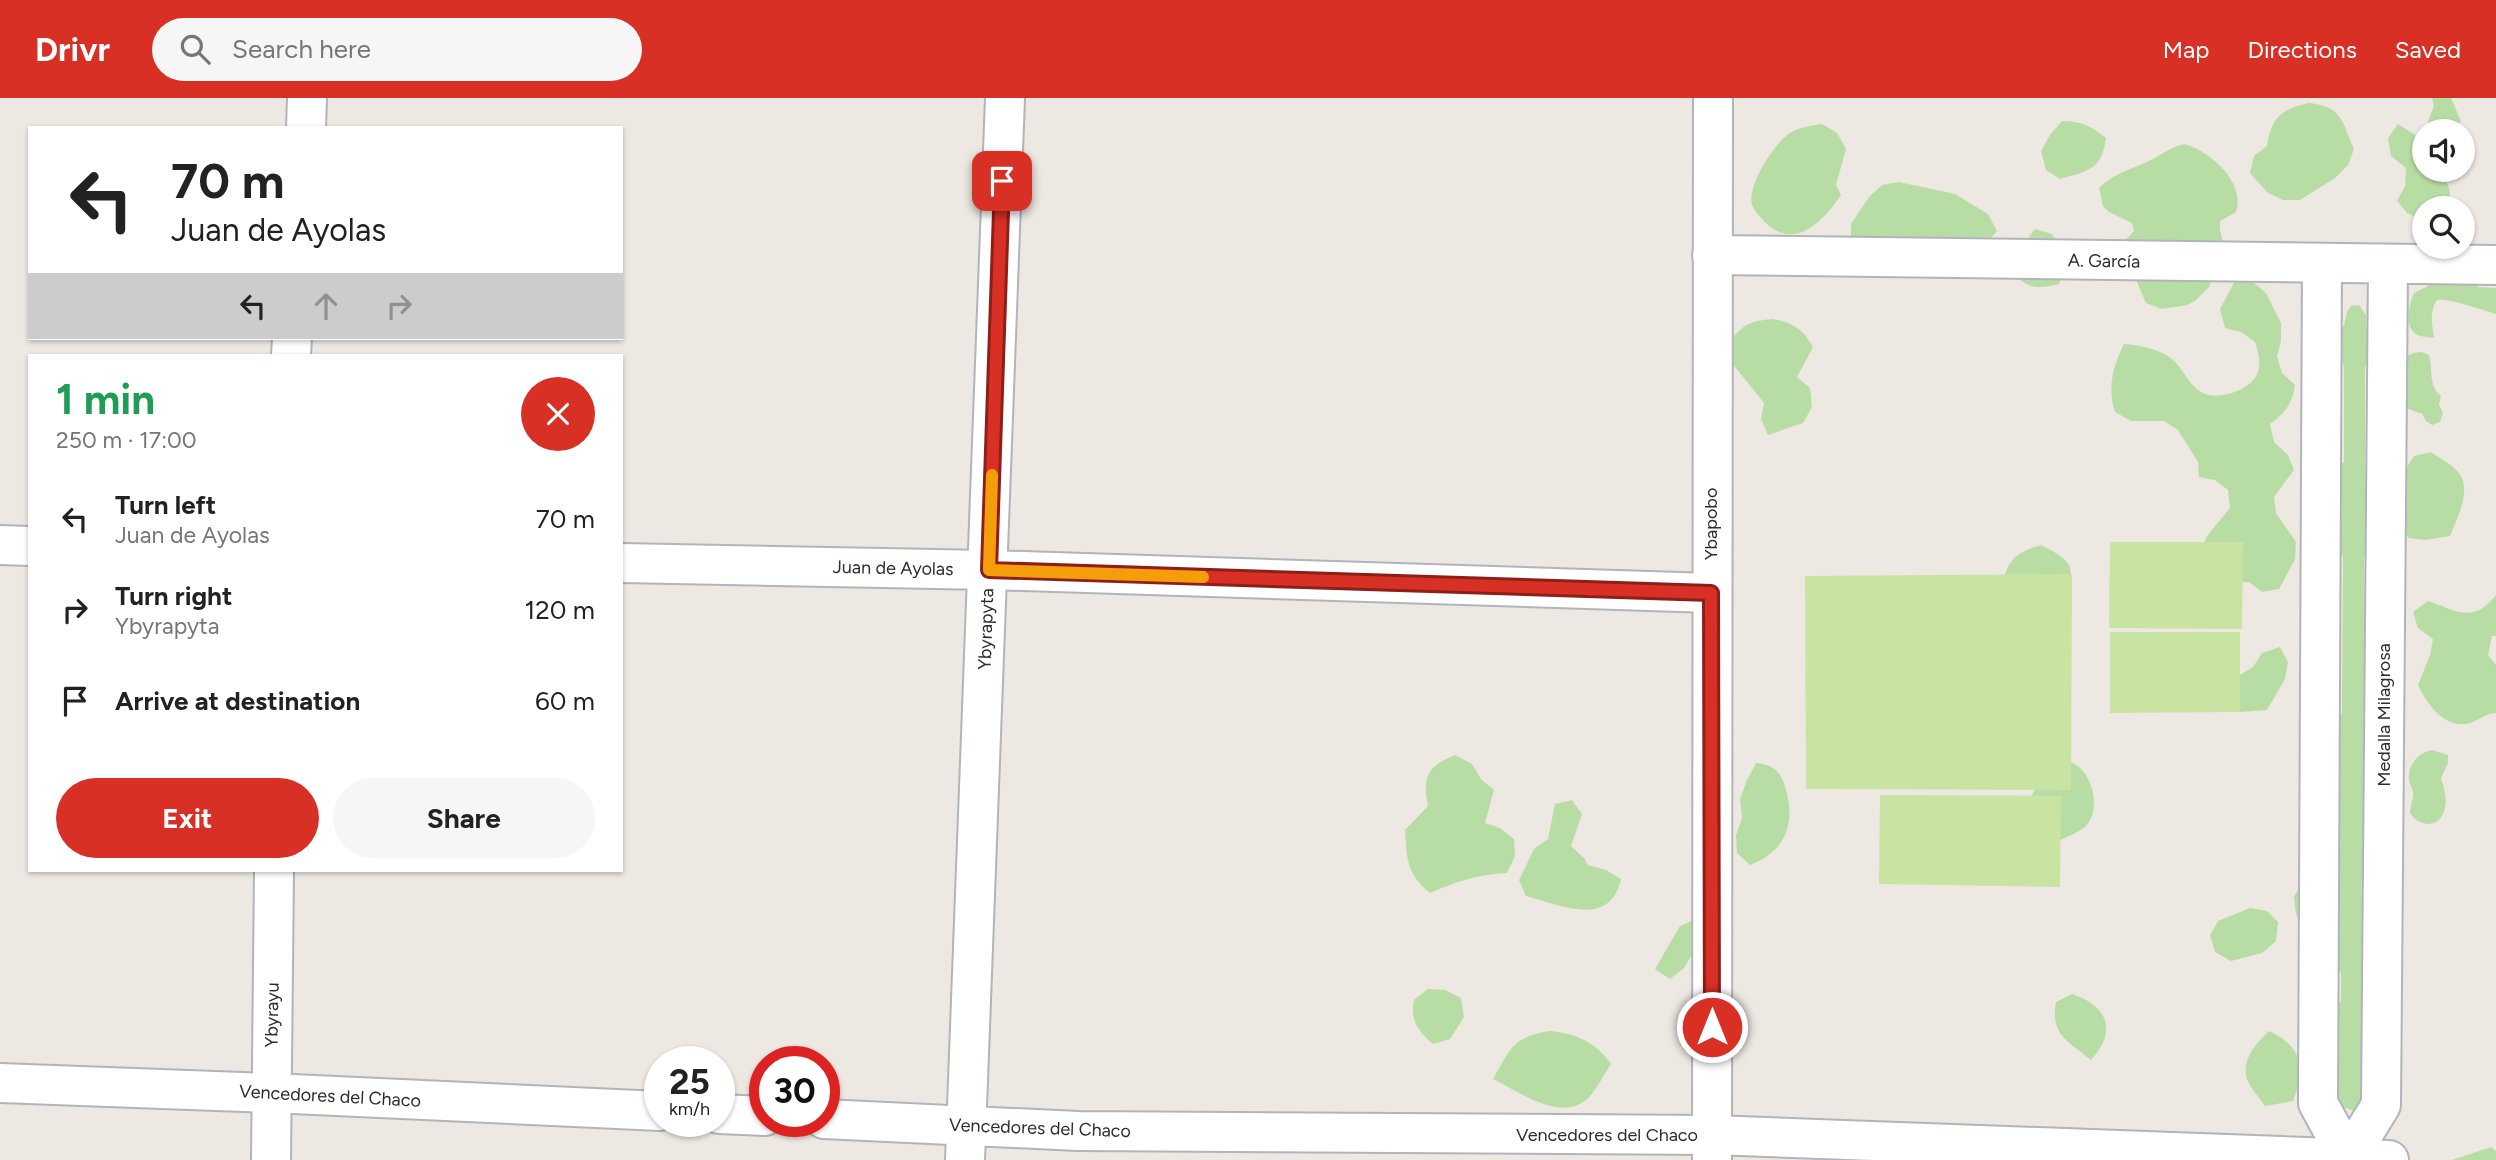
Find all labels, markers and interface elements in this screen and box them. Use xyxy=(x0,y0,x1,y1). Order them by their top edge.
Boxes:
search box xyxy=(152,18,642,81)
text: Drivr xyxy=(35,30,110,69)
icon: search xyxy=(176,30,214,68)
text: Search here xyxy=(232,33,371,65)
text: Map xyxy=(2163,35,2209,64)
text: Directions xyxy=(2247,35,2357,64)
text: Saved xyxy=(2395,35,2461,64)
map controls xyxy=(2412,119,2475,259)
button: sound xyxy=(2412,119,2475,182)
text: 70 m xyxy=(171,151,284,210)
pin xyxy=(972,151,1032,211)
icon: left xyxy=(56,154,147,245)
icon: arrive xyxy=(983,162,1021,200)
button: search xyxy=(2412,196,2475,259)
text: Juan de Ayolas xyxy=(171,211,386,249)
street label: A. García xyxy=(2068,249,2140,273)
icon: left xyxy=(234,287,272,325)
icon: ahead xyxy=(307,287,345,325)
icon: right xyxy=(380,287,418,325)
text: 1 min xyxy=(56,374,155,425)
button: close xyxy=(521,377,595,451)
text: 250 m · 17:00 xyxy=(56,426,196,454)
street label: Ybapobo xyxy=(1700,488,1722,560)
text: Turn left xyxy=(115,489,216,521)
icon: left xyxy=(56,500,94,538)
text: 70 m xyxy=(536,503,595,535)
text: Juan de Ayolas xyxy=(115,521,270,549)
street label: Juan de Ayolas xyxy=(832,556,954,580)
text: Turn right xyxy=(115,580,232,612)
street label: Ybyrapyta xyxy=(974,588,998,670)
icon: right xyxy=(56,591,94,629)
text: 120 m xyxy=(525,594,595,626)
text: Ybyrapyta xyxy=(115,612,219,640)
street label: Medalla Milagrosa xyxy=(2373,643,2395,787)
icon: arrive xyxy=(56,682,94,720)
text: Arrive at destination xyxy=(115,685,360,717)
text: 60 m xyxy=(535,685,595,717)
button: Exit xyxy=(56,778,319,858)
button: Share xyxy=(333,778,595,858)
street label: Ybyrayu xyxy=(260,982,284,1048)
position arrow xyxy=(1675,990,1749,1064)
speed limit sign: 30 xyxy=(749,1046,840,1137)
text: 25 xyxy=(669,1061,710,1103)
street label: Vencedores del Chaco xyxy=(239,1080,421,1112)
text: km/h xyxy=(669,1098,710,1120)
street label: Vencedores del Chaco xyxy=(949,1114,1131,1142)
street label: Vencedores del Chaco xyxy=(1516,1124,1698,1146)

